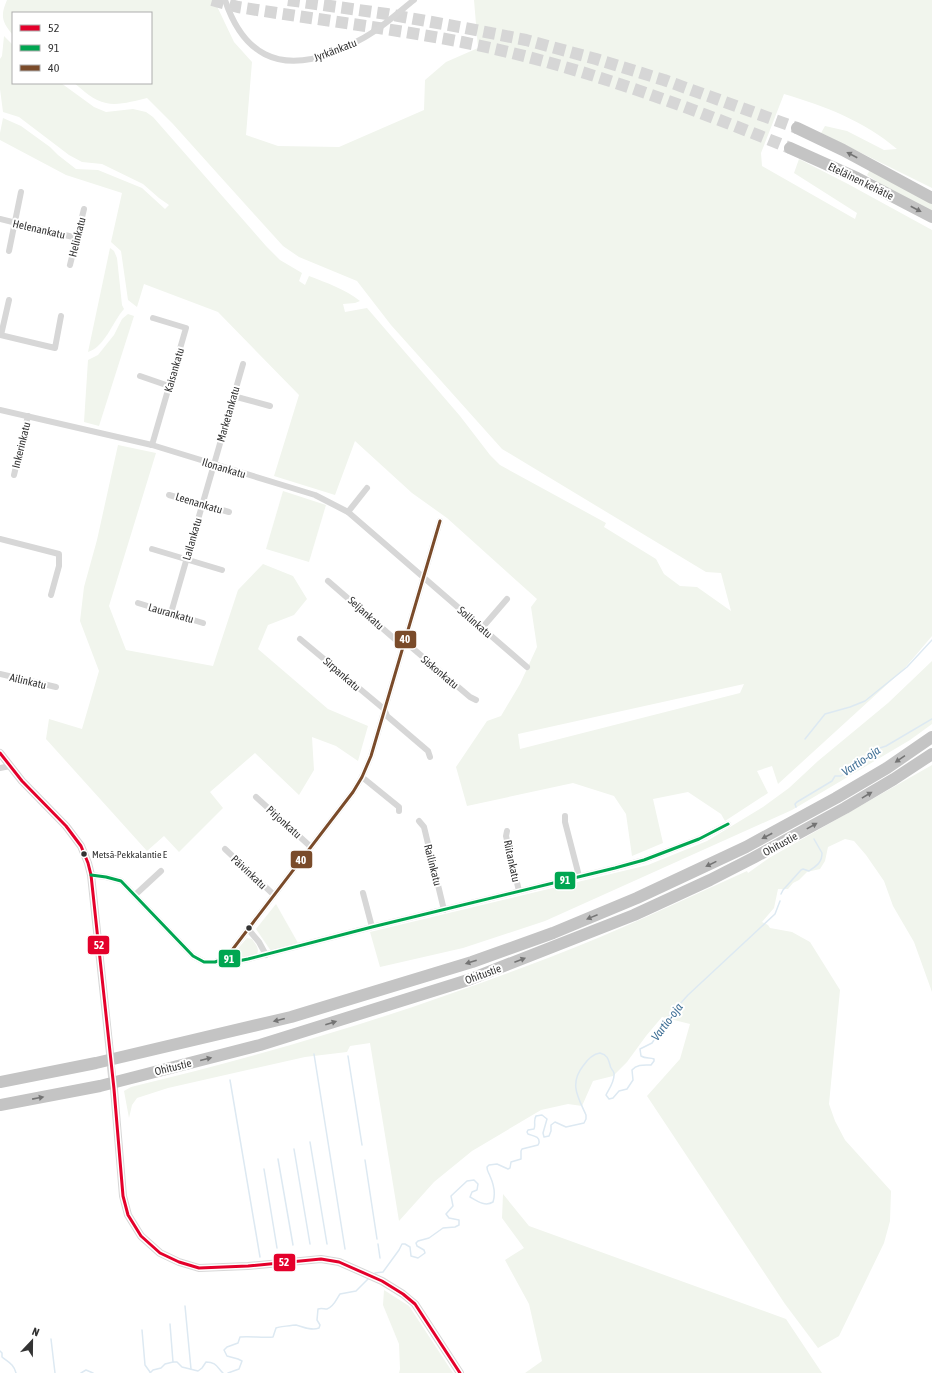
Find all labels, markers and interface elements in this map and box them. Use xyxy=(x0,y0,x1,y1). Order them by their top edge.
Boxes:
legend xyxy=(12,12,152,84)
text: 52 xyxy=(48,21,59,35)
street label: Jyrkänkatu xyxy=(312,36,358,64)
text: 91 xyxy=(48,41,60,55)
text: 40 xyxy=(48,61,60,75)
one-way arrow xyxy=(847,152,858,158)
street label: Eteläinen kehätie xyxy=(826,160,896,202)
one-way arrow xyxy=(910,206,922,212)
street label: Helinkatu xyxy=(66,216,88,258)
street label: Helenankatu xyxy=(12,217,66,241)
street label: Kaisankatu xyxy=(162,346,186,394)
street label: Marketankatu xyxy=(214,385,242,443)
street label: Inkerinkatu xyxy=(9,421,33,469)
street label: Ilonankatu xyxy=(201,456,247,480)
street label: Leenankatu xyxy=(174,490,224,516)
street label: Lailankatu xyxy=(180,516,204,562)
street label: Seijankatu xyxy=(346,594,386,632)
street label: Laurankatu xyxy=(147,601,195,625)
street label: Soilinkatu xyxy=(455,604,495,640)
line badge: 40 xyxy=(394,630,417,649)
text: 40 xyxy=(399,633,410,645)
street label: Siskonkatu xyxy=(419,653,461,691)
street label: Sirpankatu xyxy=(321,655,363,693)
street label: Ailinkatu xyxy=(9,671,47,691)
water label: Vartio-oja xyxy=(839,743,883,779)
one-way arrow xyxy=(894,755,905,763)
one-way arrow xyxy=(861,791,873,798)
street label: Pirjonkatu xyxy=(264,803,304,841)
one-way arrow xyxy=(806,823,818,830)
street label: Ohitustie xyxy=(761,830,799,858)
one-way arrow xyxy=(761,833,773,839)
street label: Riitankatu xyxy=(502,839,522,883)
street label: Railinkatu xyxy=(422,843,444,887)
marker: Metsä-Pekkalantie E xyxy=(79,849,89,859)
place label: Metsä-Pekkalantie E xyxy=(92,849,168,860)
line badge: 40 xyxy=(290,850,313,869)
street label: Päivinkatu xyxy=(229,853,269,891)
text: 40 xyxy=(295,854,306,866)
one-way arrow xyxy=(706,861,717,867)
line badge: 91 xyxy=(554,871,576,890)
text: 91 xyxy=(560,874,570,886)
one-way arrow xyxy=(586,914,598,920)
unlabelled marker xyxy=(244,923,254,933)
line badge: 52 xyxy=(87,935,110,955)
text: 52 xyxy=(94,939,104,951)
line badge: 91 xyxy=(218,949,241,968)
text: 91 xyxy=(224,953,234,965)
one-way arrow xyxy=(515,956,527,962)
one-way arrow xyxy=(464,959,476,965)
street label: Ohitustie xyxy=(463,962,503,986)
water label: Vartio-oja xyxy=(648,1000,686,1044)
one-way arrow xyxy=(273,1018,286,1024)
one-way arrow xyxy=(325,1020,337,1026)
one-way arrow xyxy=(200,1055,212,1061)
street label: Ohitustie xyxy=(153,1057,193,1077)
one-way arrow xyxy=(32,1094,44,1100)
line badge: 52 xyxy=(273,1253,296,1272)
text: 52 xyxy=(279,1256,289,1268)
north arrow xyxy=(12,1321,52,1361)
text: N xyxy=(30,1325,41,1339)

